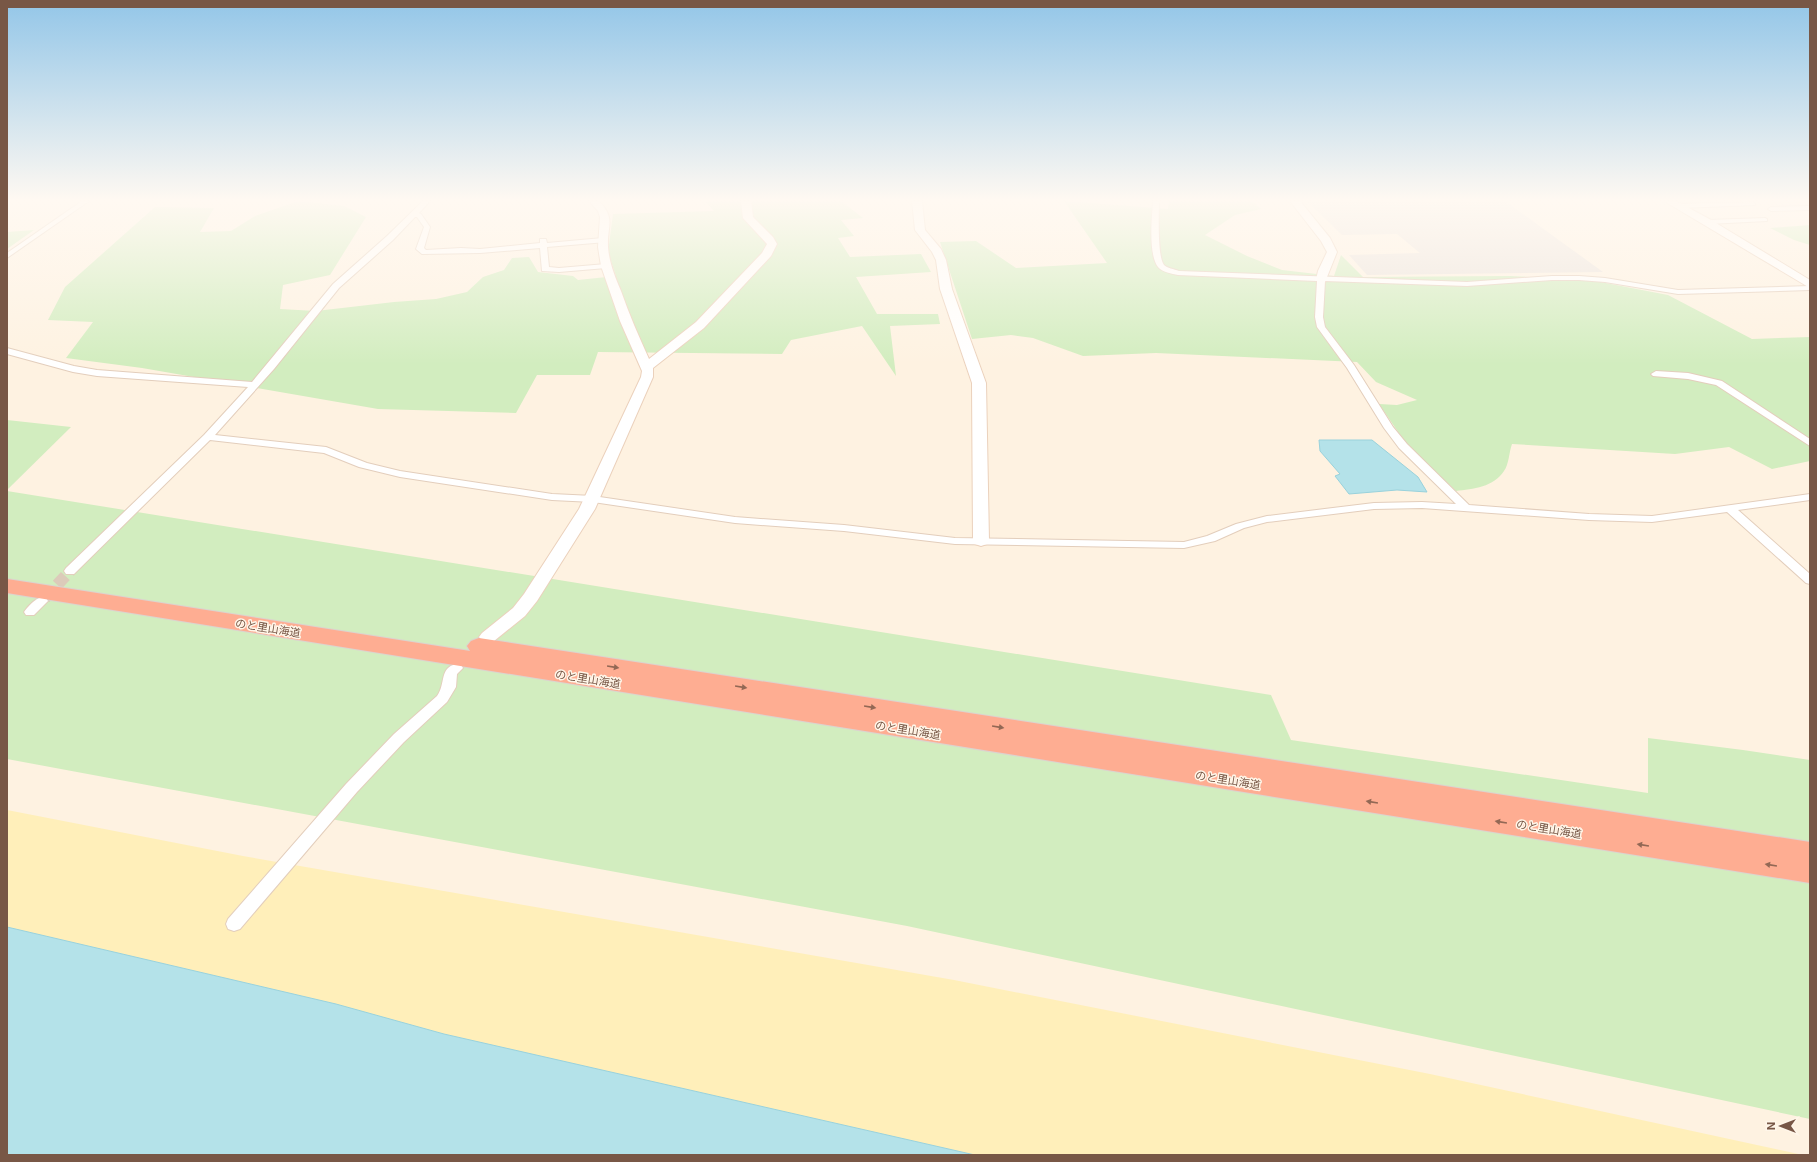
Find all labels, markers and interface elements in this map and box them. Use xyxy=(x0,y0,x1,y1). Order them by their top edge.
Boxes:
street label: のと里山海道 xyxy=(234,616,302,640)
one-way arrow xyxy=(607,664,619,670)
street label: のと里山海道 xyxy=(554,667,622,691)
one-way arrow xyxy=(735,684,747,690)
one-way arrow xyxy=(864,704,876,710)
street label: のと里山海道 xyxy=(874,718,942,742)
one-way arrow xyxy=(992,724,1004,730)
street label: のと里山海道 xyxy=(1194,768,1262,792)
one-way arrow xyxy=(1366,799,1379,805)
street label: のと里山海道 xyxy=(1515,817,1583,841)
one-way arrow xyxy=(1495,819,1507,825)
one-way arrow xyxy=(1637,841,1649,847)
one-way arrow xyxy=(1765,862,1778,868)
north arrow xyxy=(1761,1106,1801,1146)
text: N xyxy=(1764,1122,1778,1130)

